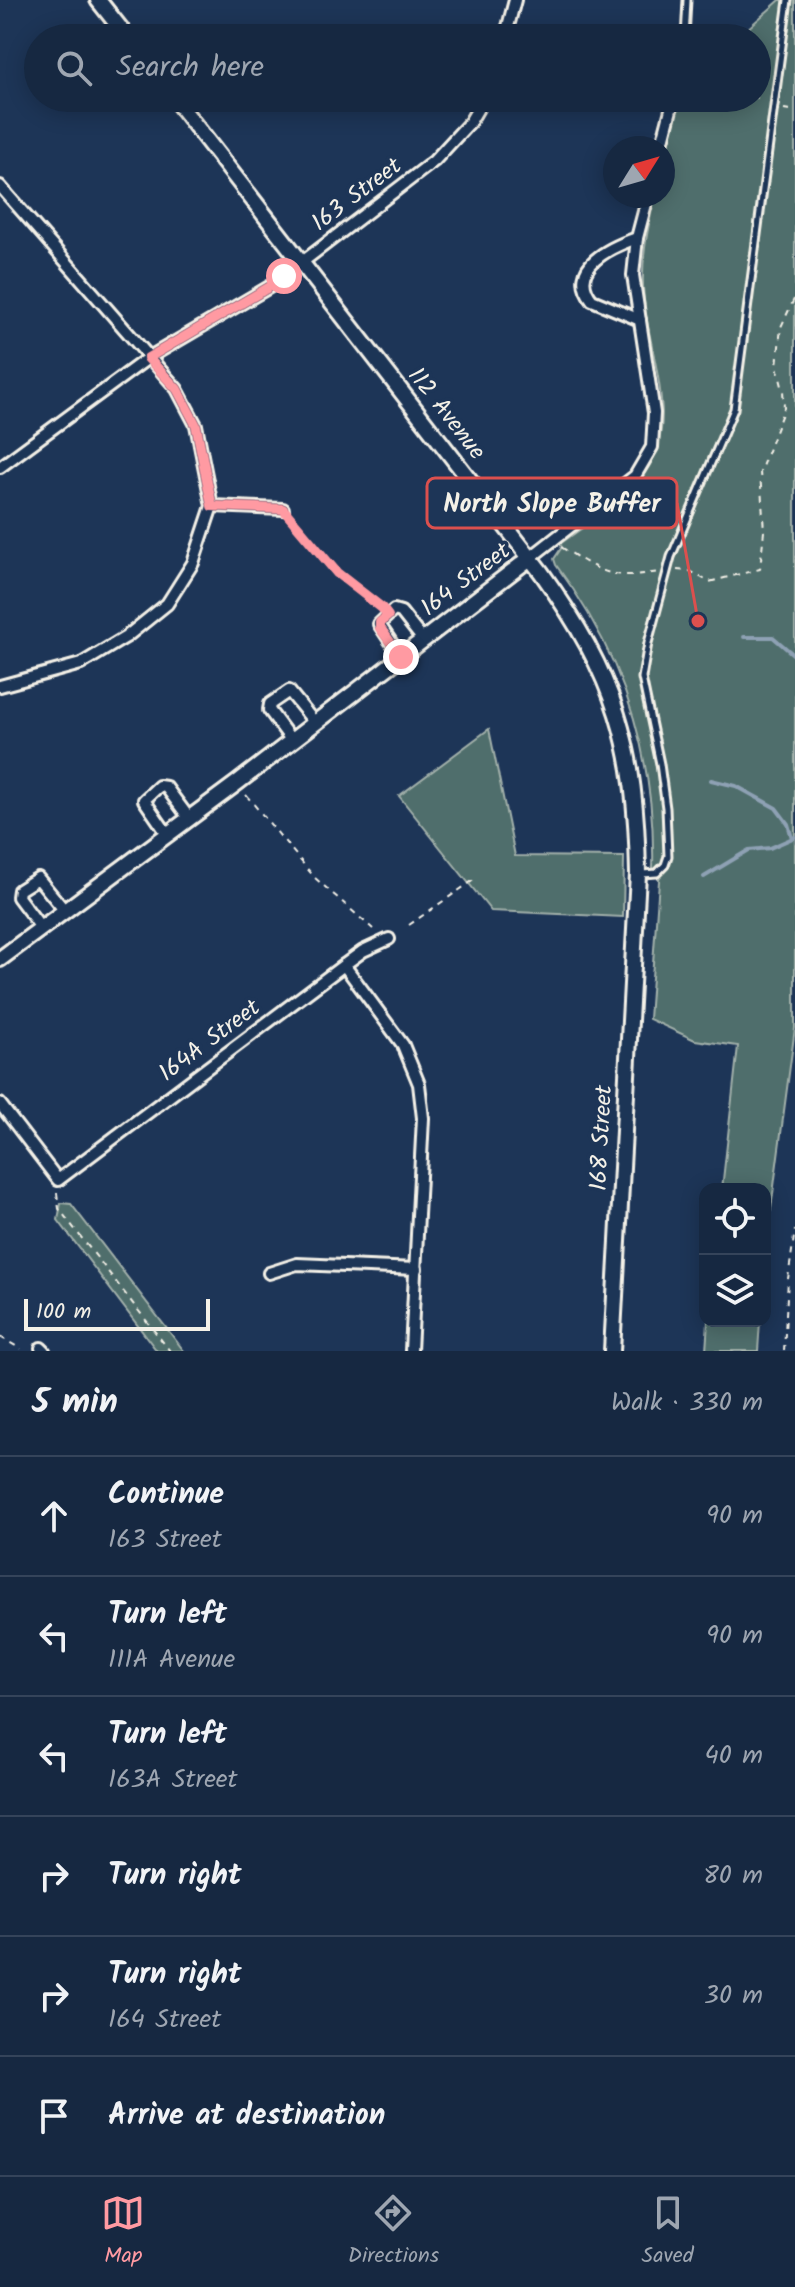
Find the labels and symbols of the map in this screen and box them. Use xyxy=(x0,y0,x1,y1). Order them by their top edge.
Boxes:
north arrow xyxy=(603,136,675,208)
street label: 163 Street xyxy=(303,147,411,242)
route start xyxy=(266,258,302,294)
street label: 112 Avenue xyxy=(397,359,495,469)
callout: North Slope Buffer xyxy=(427,478,677,528)
text: North Slope Buffer xyxy=(443,484,662,526)
street label: 164 Street xyxy=(412,533,520,627)
route end xyxy=(383,639,419,675)
street label: 164A Street xyxy=(151,989,270,1092)
street label: 168 Street xyxy=(580,1083,624,1192)
scale bar xyxy=(24,1295,210,1331)

